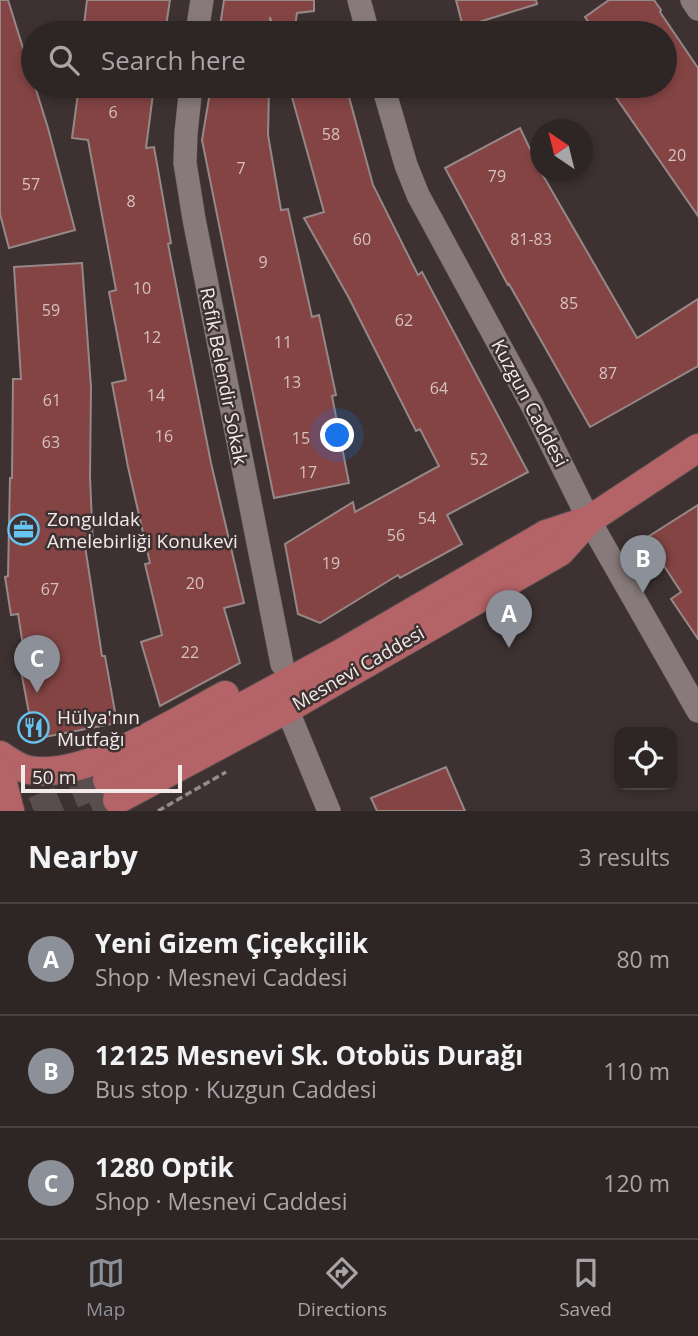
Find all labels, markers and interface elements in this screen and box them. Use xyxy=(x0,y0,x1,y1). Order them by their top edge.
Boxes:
search box xyxy=(21,21,677,98)
icon: search xyxy=(45,41,83,79)
text: Search here xyxy=(101,42,246,78)
house number: 6 xyxy=(108,101,118,123)
north arrow xyxy=(530,119,593,182)
house number: 58 xyxy=(322,123,340,145)
house number: 20 xyxy=(668,144,686,166)
house number: 7 xyxy=(236,157,246,179)
house number: 79 xyxy=(488,165,506,187)
house number: 57 xyxy=(22,173,40,195)
house number: 8 xyxy=(126,190,136,212)
house number: 60 xyxy=(353,228,371,250)
house number: 81-83 xyxy=(510,228,552,250)
house number: 9 xyxy=(258,251,268,273)
house number: 10 xyxy=(133,277,151,299)
street label: Refik Belendir Sokak xyxy=(194,285,254,467)
house number: 85 xyxy=(560,292,578,314)
house number: 59 xyxy=(42,299,60,321)
house number: 62 xyxy=(395,309,413,331)
house number: 12 xyxy=(143,326,161,348)
house number: 11 xyxy=(274,331,292,353)
street label: Kuzgun Caddesi xyxy=(485,335,575,471)
house number: 87 xyxy=(599,362,617,384)
house number: 13 xyxy=(283,371,301,393)
house number: 64 xyxy=(430,377,448,399)
house number: 14 xyxy=(147,384,165,406)
house number: 61 xyxy=(43,389,61,411)
your location xyxy=(320,418,354,452)
house number: 16 xyxy=(155,425,173,447)
house number: 15 xyxy=(292,427,310,449)
house number: 63 xyxy=(42,431,60,453)
house number: 52 xyxy=(470,448,488,470)
house number: 17 xyxy=(299,461,317,483)
place label: Zonguldak Amelebirliği Konukevi xyxy=(47,506,238,554)
house number: 54 xyxy=(418,507,436,529)
office icon: Zonguldak Amelebirliği Konukevi xyxy=(7,513,41,547)
house number: 56 xyxy=(387,524,405,546)
pin: B xyxy=(620,535,666,593)
house number: 19 xyxy=(322,552,340,574)
house number: 20 xyxy=(186,572,204,594)
house number: 67 xyxy=(41,578,59,600)
pin: A xyxy=(486,590,532,648)
street label: Mesnevi Caddesi xyxy=(287,620,429,716)
pin: C xyxy=(14,635,60,693)
house number: 22 xyxy=(181,641,199,663)
place label: Hülya'nın Mutfağı xyxy=(57,704,140,752)
restaurant icon: Hülya'nın Mutfağı xyxy=(17,711,51,745)
map controls xyxy=(614,727,677,790)
button: locate xyxy=(614,727,677,790)
scale bar xyxy=(21,762,182,794)
text: 50 m xyxy=(32,764,76,790)
text: Nearby xyxy=(28,836,138,877)
text: 3 results xyxy=(579,841,670,873)
text: Yeni Gizem Çiçekçilik xyxy=(95,925,368,961)
text: A xyxy=(43,943,59,975)
text: 80 m xyxy=(616,943,670,975)
text: Shop · Mesnevi Caddesi xyxy=(95,961,348,993)
text: 12125 Mesnevi Sk. Otobüs Durağı xyxy=(95,1037,523,1073)
text: B xyxy=(43,1055,59,1087)
text: 110 m xyxy=(603,1055,670,1087)
text: Bus stop · Kuzgun Caddesi xyxy=(95,1073,377,1105)
text: 1280 Optik xyxy=(95,1149,234,1185)
text: C xyxy=(44,1167,58,1199)
text: 120 m xyxy=(603,1167,670,1199)
text: Shop · Mesnevi Caddesi xyxy=(95,1185,348,1217)
tab: Map xyxy=(86,1254,125,1322)
tab: Directions xyxy=(297,1254,387,1322)
tab: Saved xyxy=(559,1254,612,1322)

